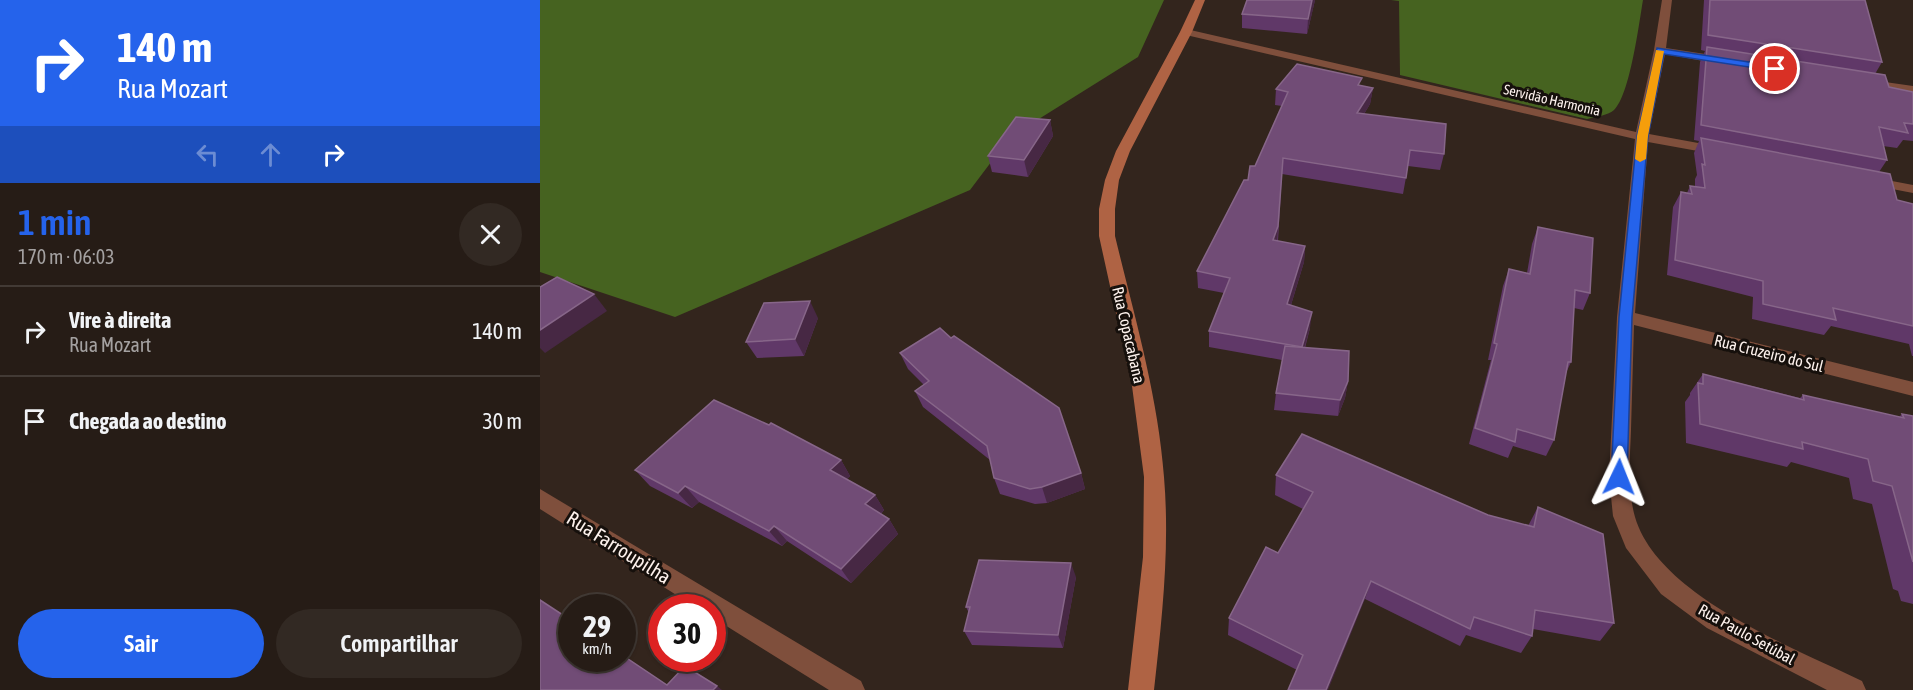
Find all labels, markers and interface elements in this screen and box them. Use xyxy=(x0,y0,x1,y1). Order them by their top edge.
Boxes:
text: 140 m xyxy=(117,23,212,71)
icon: right xyxy=(18,24,96,102)
pin xyxy=(1749,43,1800,94)
icon: arrive xyxy=(1758,52,1791,85)
text: Rua Mozart xyxy=(117,73,228,104)
street label: Servidão Harmonia xyxy=(1502,81,1602,119)
icon: left xyxy=(191,138,224,171)
icon: ahead xyxy=(254,138,287,171)
icon: right xyxy=(317,138,350,171)
text: 1 min xyxy=(18,201,92,243)
button: close xyxy=(459,203,522,266)
text: 170 m · 06:03 xyxy=(18,245,115,268)
street label: Rua Copacabana xyxy=(1108,285,1149,385)
text: Vire à direita xyxy=(69,307,171,333)
icon: right xyxy=(18,315,51,348)
text: 140 m xyxy=(472,318,522,344)
street label: Rua Cruzeiro do Sul xyxy=(1713,331,1826,375)
text: Rua Mozart xyxy=(69,333,151,356)
icon: arrive xyxy=(18,405,51,438)
text: Chegada ao destino xyxy=(69,408,227,434)
text: 30 m xyxy=(482,408,522,434)
position arrow xyxy=(1587,445,1651,509)
street label: Rua Farroupilha xyxy=(563,506,675,588)
speed limit sign: 30 xyxy=(648,594,726,672)
street label: Rua Paulo Setúbal xyxy=(1696,600,1799,668)
button: Sair xyxy=(18,609,264,678)
button: Compartilhar xyxy=(276,609,522,678)
text: 29 xyxy=(583,609,611,643)
text: km/h xyxy=(582,640,612,657)

